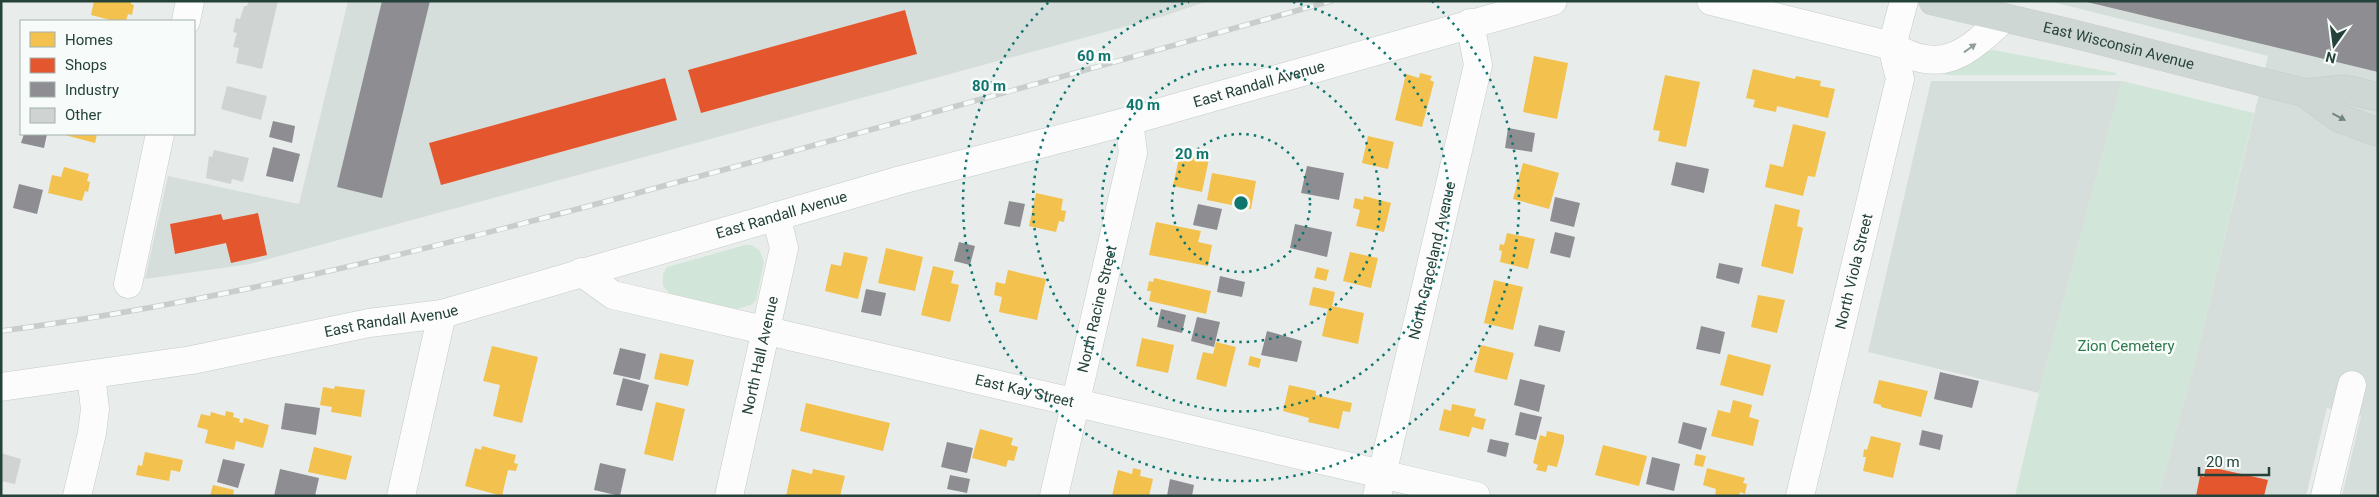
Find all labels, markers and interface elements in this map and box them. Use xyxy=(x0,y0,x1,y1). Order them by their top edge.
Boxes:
street label: East Wisconsin Avenue xyxy=(2041,18,2196,73)
legend xyxy=(20,20,195,135)
north arrow xyxy=(2309,20,2359,70)
text: Homes xyxy=(65,31,113,49)
one-way arrow xyxy=(1963,43,1977,53)
text: 60 m xyxy=(1077,47,1111,65)
text: N xyxy=(2324,49,2338,67)
text: Shops xyxy=(65,56,107,74)
street label: East Randall Avenue xyxy=(1191,57,1327,111)
text: 80 m xyxy=(972,77,1006,95)
text: Industry xyxy=(65,81,119,99)
text: 40 m xyxy=(1126,96,1160,114)
text: Other xyxy=(65,106,102,124)
one-way arrow xyxy=(2332,112,2345,121)
text: 20 m xyxy=(1175,145,1209,163)
street label: North Graceland Avenue xyxy=(1405,179,1459,341)
street label: East Randall Avenue xyxy=(714,187,849,243)
centre of rings xyxy=(1232,194,1250,212)
street label: North Viola Street xyxy=(1831,212,1876,331)
street label: North Racine Street xyxy=(1074,243,1120,374)
street label: North Hall Avenue xyxy=(738,295,782,416)
street label: East Randall Avenue xyxy=(323,301,460,341)
park label: Zion Cemetery xyxy=(2077,337,2175,355)
street label: East Kay Street xyxy=(973,371,1076,411)
scale bar xyxy=(2199,444,2269,476)
text: 20 m xyxy=(2206,453,2240,471)

